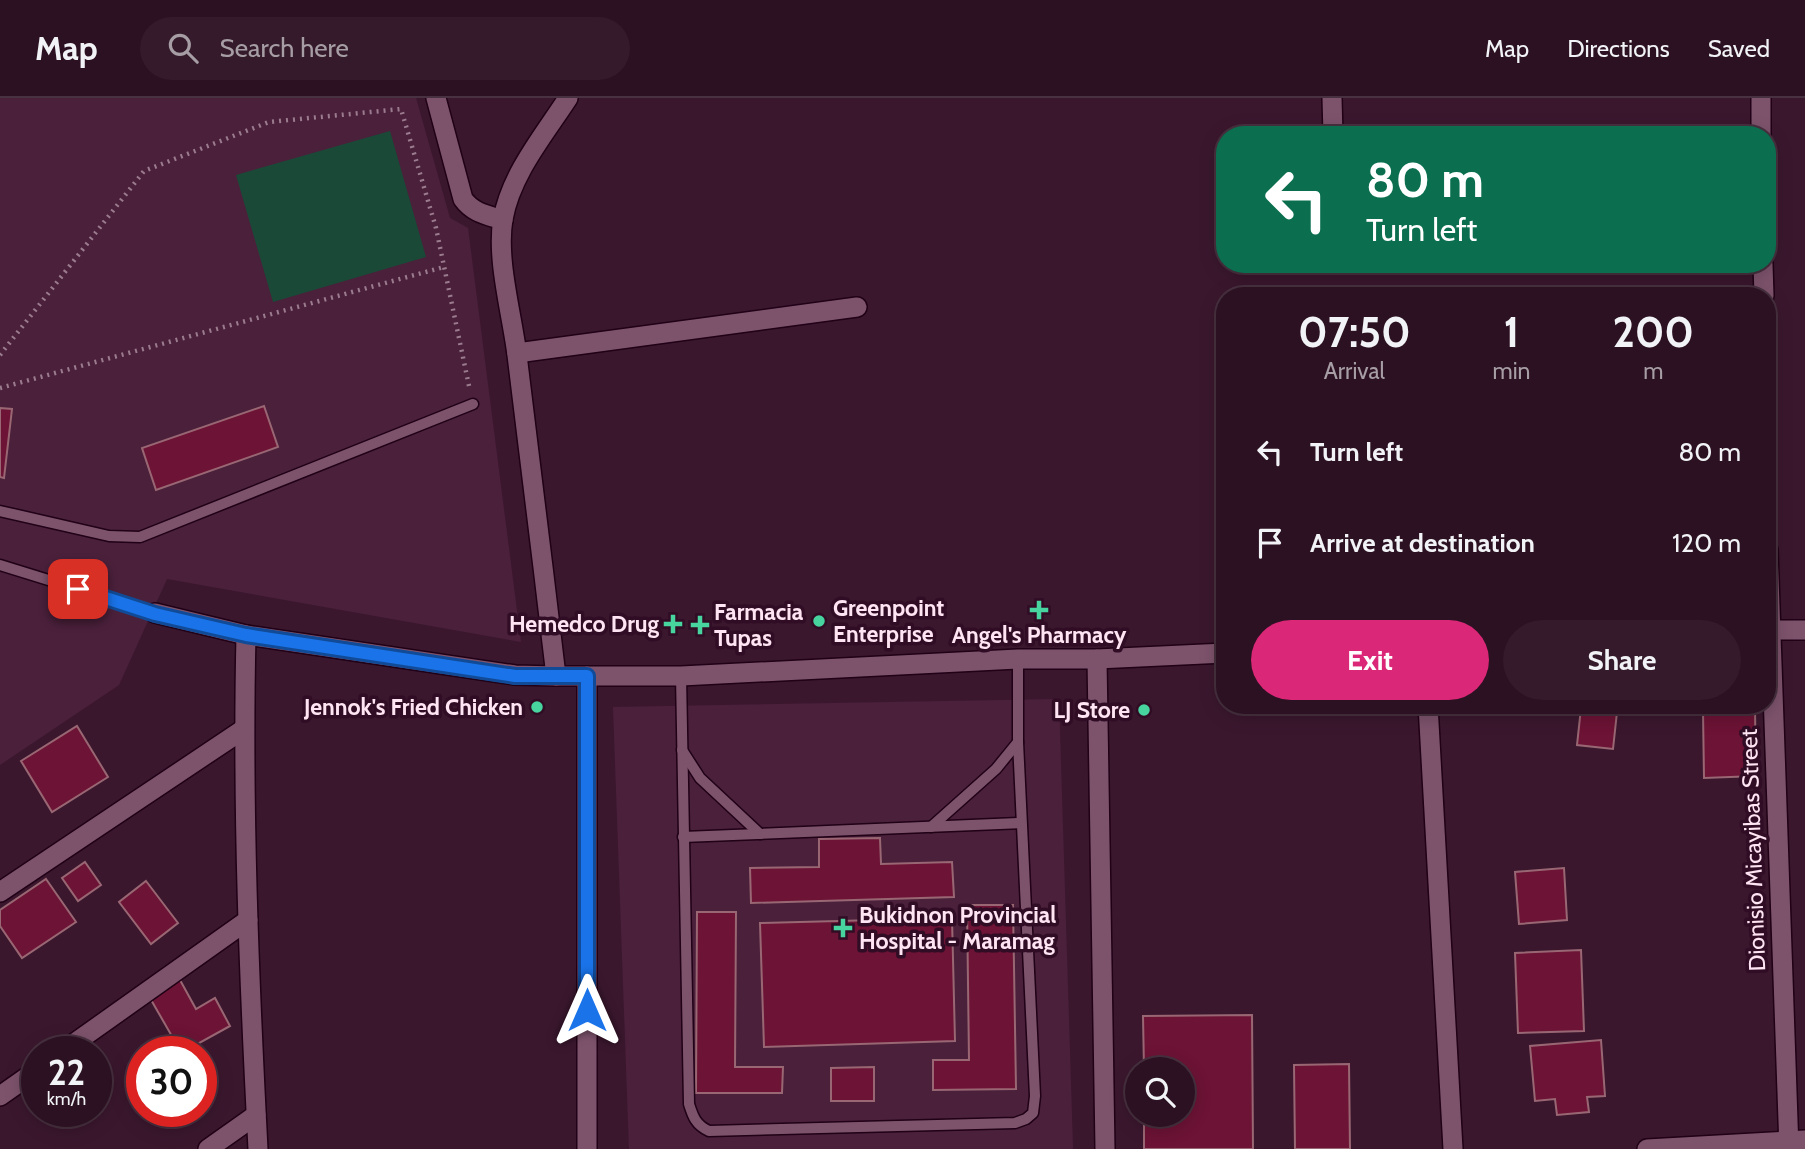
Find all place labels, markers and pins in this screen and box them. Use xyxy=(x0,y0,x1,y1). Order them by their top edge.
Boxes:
pin xyxy=(48,559,108,619)
place label: Greenpoint Enterprise xyxy=(833,594,944,648)
place label: Farmacia Tupas xyxy=(714,598,804,652)
marker: Angel's Pharmacy xyxy=(1031,602,1047,618)
place label: Hemedco Drug xyxy=(509,610,659,638)
marker: Greenpoint Enterprise xyxy=(811,613,827,629)
marker: Hemedco Drug xyxy=(665,616,681,632)
marker: Farmacia Tupas xyxy=(692,617,708,633)
place label: Angel's Pharmacy xyxy=(952,621,1127,649)
place label: Jennok's Fried Chicken xyxy=(303,693,523,721)
place label: LJ Store xyxy=(1054,696,1130,724)
marker: Jennok's Fried Chicken xyxy=(529,699,545,715)
marker: LJ Store xyxy=(1136,702,1152,718)
place label: Bukidnon Provincial Hospital - Maramag xyxy=(859,901,1056,955)
marker: Bukidnon Provincial Hospital - Maramag xyxy=(833,918,853,938)

